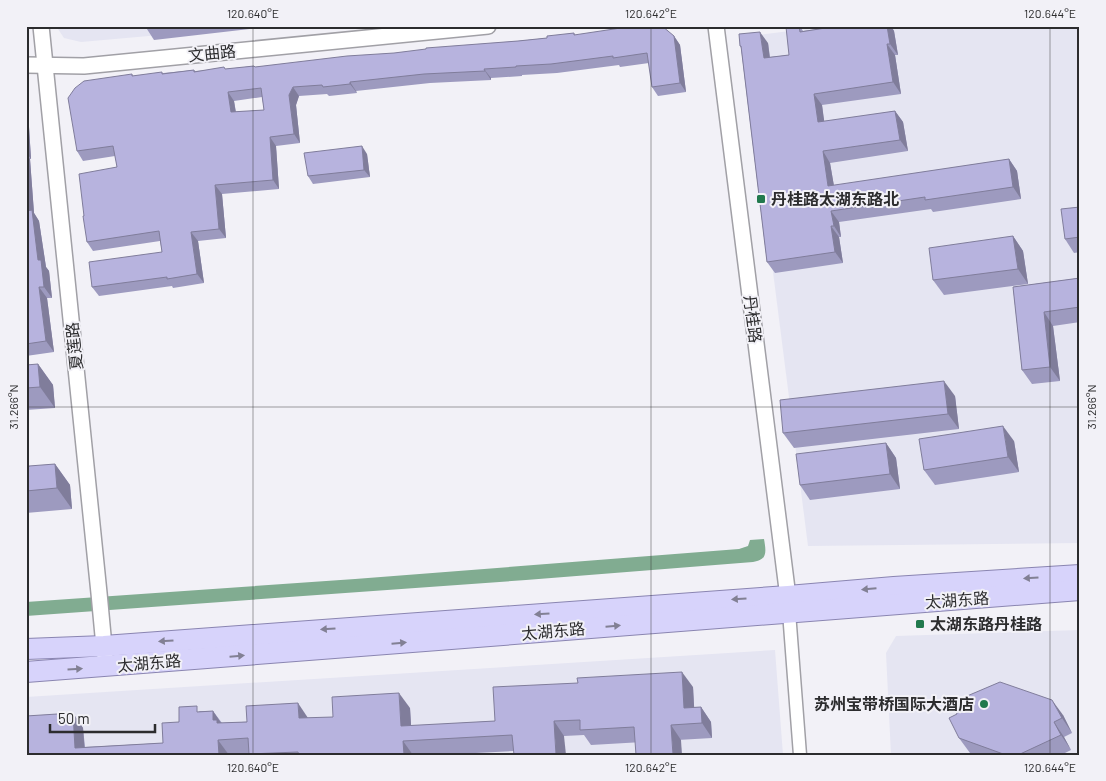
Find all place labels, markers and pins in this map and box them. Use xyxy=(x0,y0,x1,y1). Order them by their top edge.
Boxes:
place label: 丹桂路太湖东路北 xyxy=(771,189,899,208)
marker: 丹桂路太湖东路北 xyxy=(755,193,767,205)
place label: 太湖东路丹桂路 xyxy=(930,614,1042,633)
marker: 太湖东路丹桂路 xyxy=(914,618,926,630)
place label: 苏州宝带桥国际大酒店 xyxy=(814,694,974,713)
marker: 苏州宝带桥国际大酒店 xyxy=(978,698,990,710)

